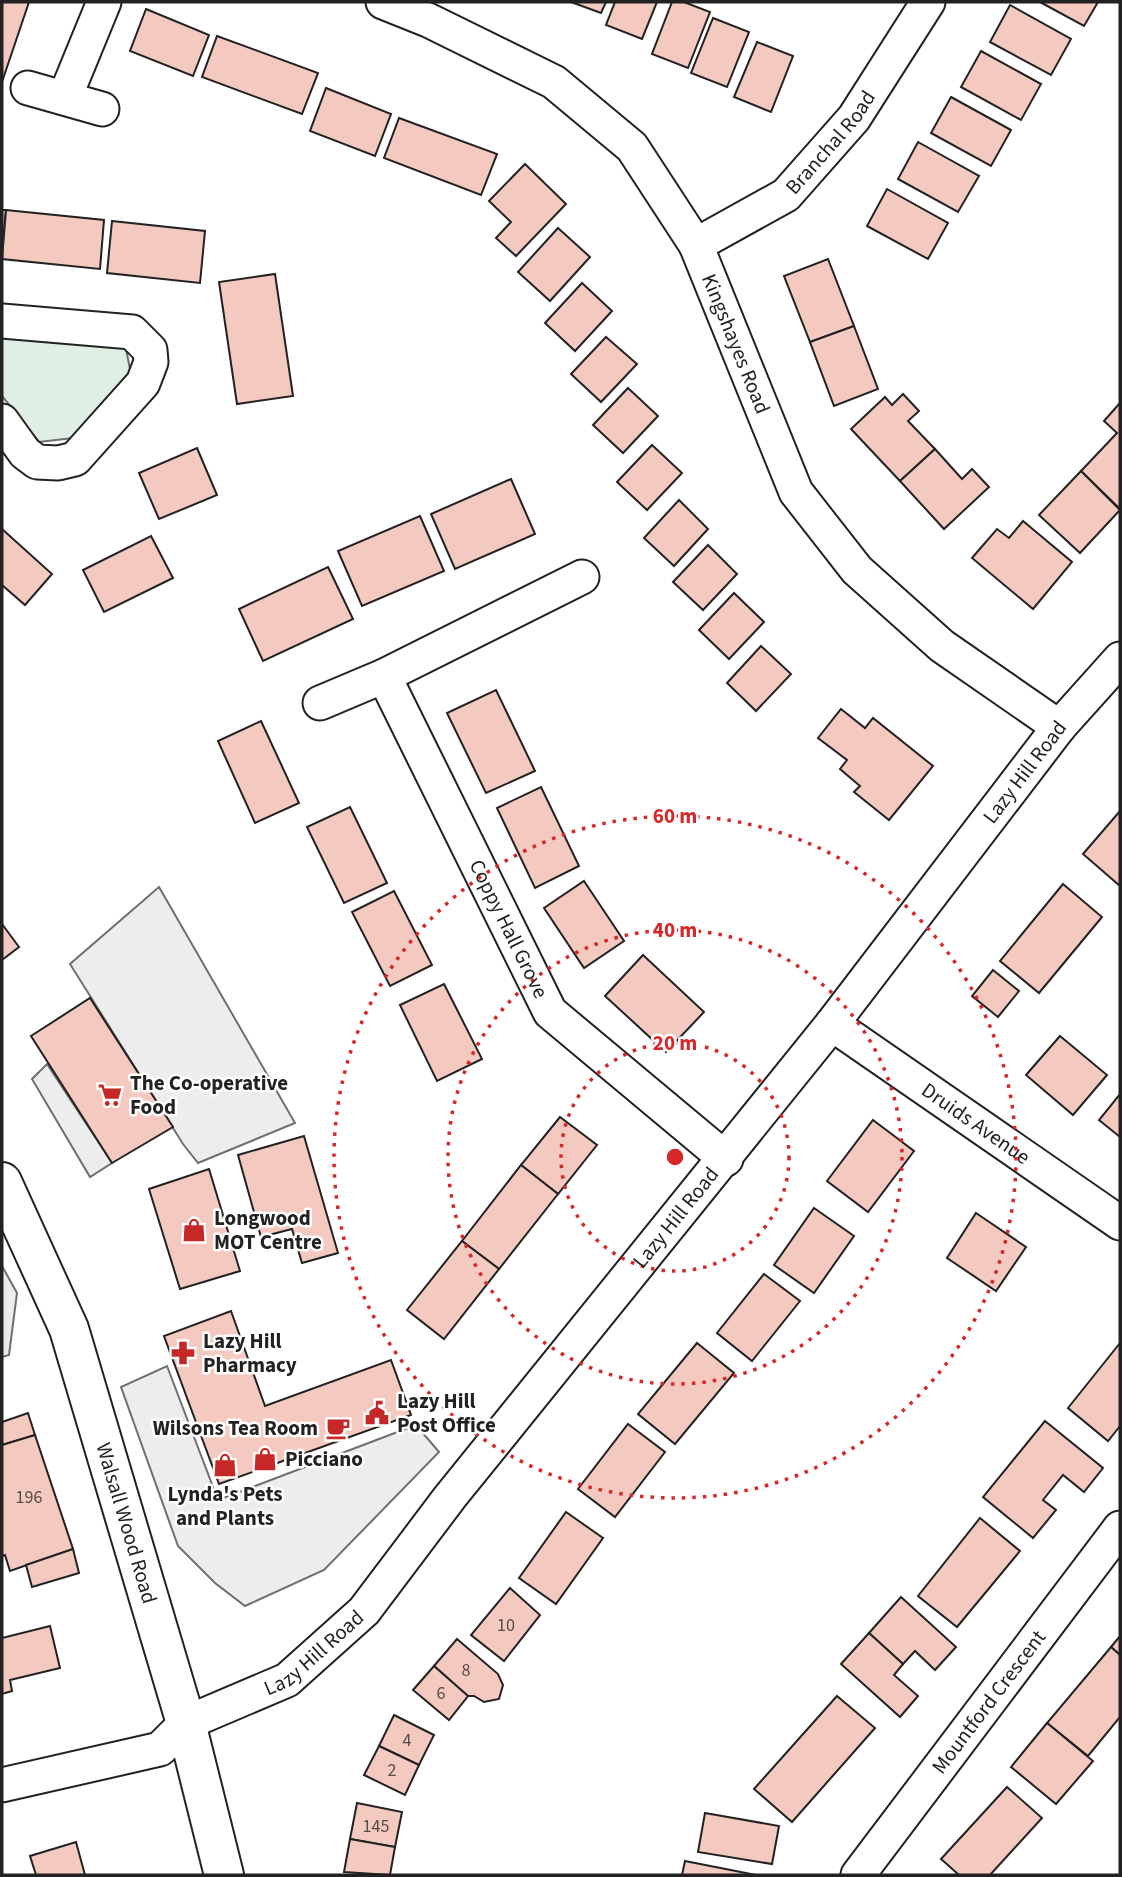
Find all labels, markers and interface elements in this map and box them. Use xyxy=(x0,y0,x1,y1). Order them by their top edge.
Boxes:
street label: Branchal Road xyxy=(778,85,883,201)
street label: Kingshayes Road xyxy=(694,269,778,418)
street label: Lazy Hill Road xyxy=(975,714,1074,830)
text: 60 m xyxy=(653,801,697,831)
street label: Coppy Hall Grove xyxy=(462,854,556,1003)
text: 40 m xyxy=(653,915,697,945)
text: 20 m xyxy=(653,1028,697,1058)
place label: The Co-operative Food xyxy=(130,1068,288,1122)
street label: Druids Avenue xyxy=(916,1075,1036,1172)
supermarket icon: The Co-operative Food xyxy=(96,1081,124,1109)
centre of rings xyxy=(663,1145,687,1169)
street label: Lazy Hill Road xyxy=(626,1160,726,1275)
place label: Longwood MOT Centre xyxy=(214,1203,322,1257)
shop icon: Longwood MOT Centre xyxy=(180,1216,208,1244)
place label: Lazy Hill Pharmacy xyxy=(203,1326,297,1380)
pharmacy icon: Lazy Hill Pharmacy xyxy=(169,1339,197,1367)
place label: Lazy Hill Post Office xyxy=(397,1386,496,1440)
public building icon: Lazy Hill Post Office xyxy=(363,1399,391,1427)
place label: Wilsons Tea Room xyxy=(153,1413,318,1443)
cafe icon: Wilsons Tea Room xyxy=(324,1414,352,1442)
street label: Walsall Wood Road xyxy=(89,1439,165,1607)
place label: Picciano xyxy=(285,1444,363,1474)
shop icon: Picciano xyxy=(251,1445,279,1473)
shop icon: Lynda's Pets and Plants xyxy=(211,1451,239,1479)
place label: Lynda's Pets and Plants xyxy=(167,1479,283,1533)
house number: 196 xyxy=(16,1485,42,1510)
street label: Lazy Hill Road xyxy=(259,1603,371,1703)
house number: 10 xyxy=(497,1613,515,1638)
street label: Mountford Crescent xyxy=(925,1624,1053,1780)
house number: 8 xyxy=(462,1658,471,1683)
house number: 6 xyxy=(437,1681,446,1706)
house number: 4 xyxy=(403,1728,412,1753)
house number: 2 xyxy=(388,1758,397,1783)
house number: 145 xyxy=(363,1814,389,1839)

